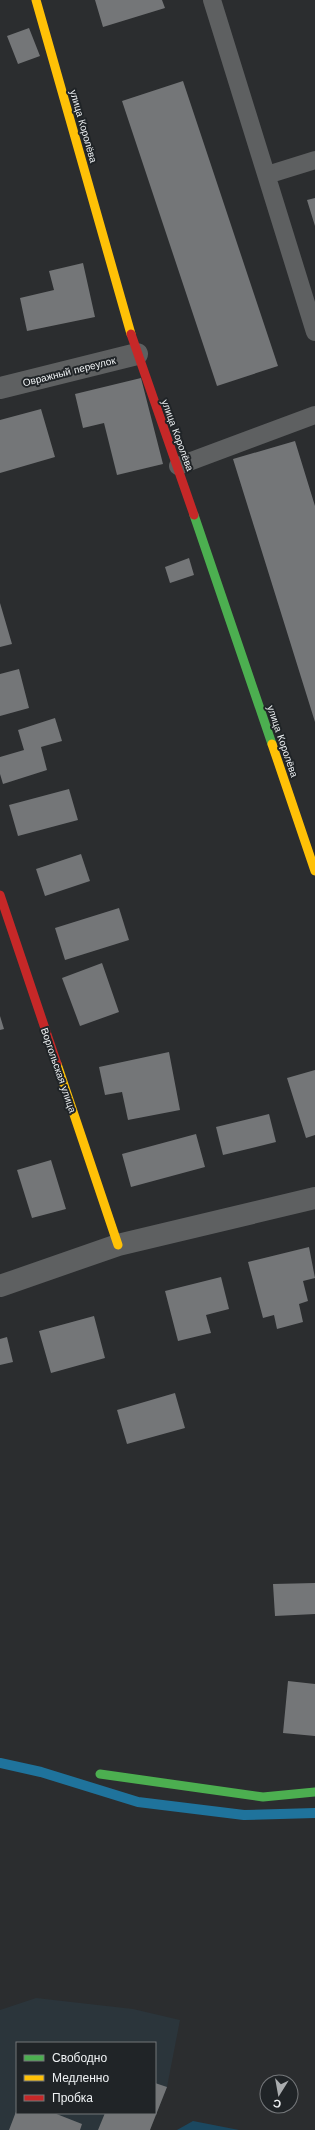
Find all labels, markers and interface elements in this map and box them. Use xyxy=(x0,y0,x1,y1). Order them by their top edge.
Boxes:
street label: улица Королёва xyxy=(68,88,99,164)
street label: Овражный переулок xyxy=(22,354,117,388)
street label: улица Королёва xyxy=(159,398,196,473)
street label: улица Королёва xyxy=(265,704,300,779)
street label: Воргольская улица xyxy=(39,1026,78,1114)
legend xyxy=(16,2042,156,2114)
text: Свободно xyxy=(52,2051,107,2065)
text: Медленно xyxy=(52,2071,109,2085)
north arrow xyxy=(259,2074,299,2114)
text: Пробка xyxy=(52,2091,93,2105)
text: С xyxy=(272,2096,282,2110)

